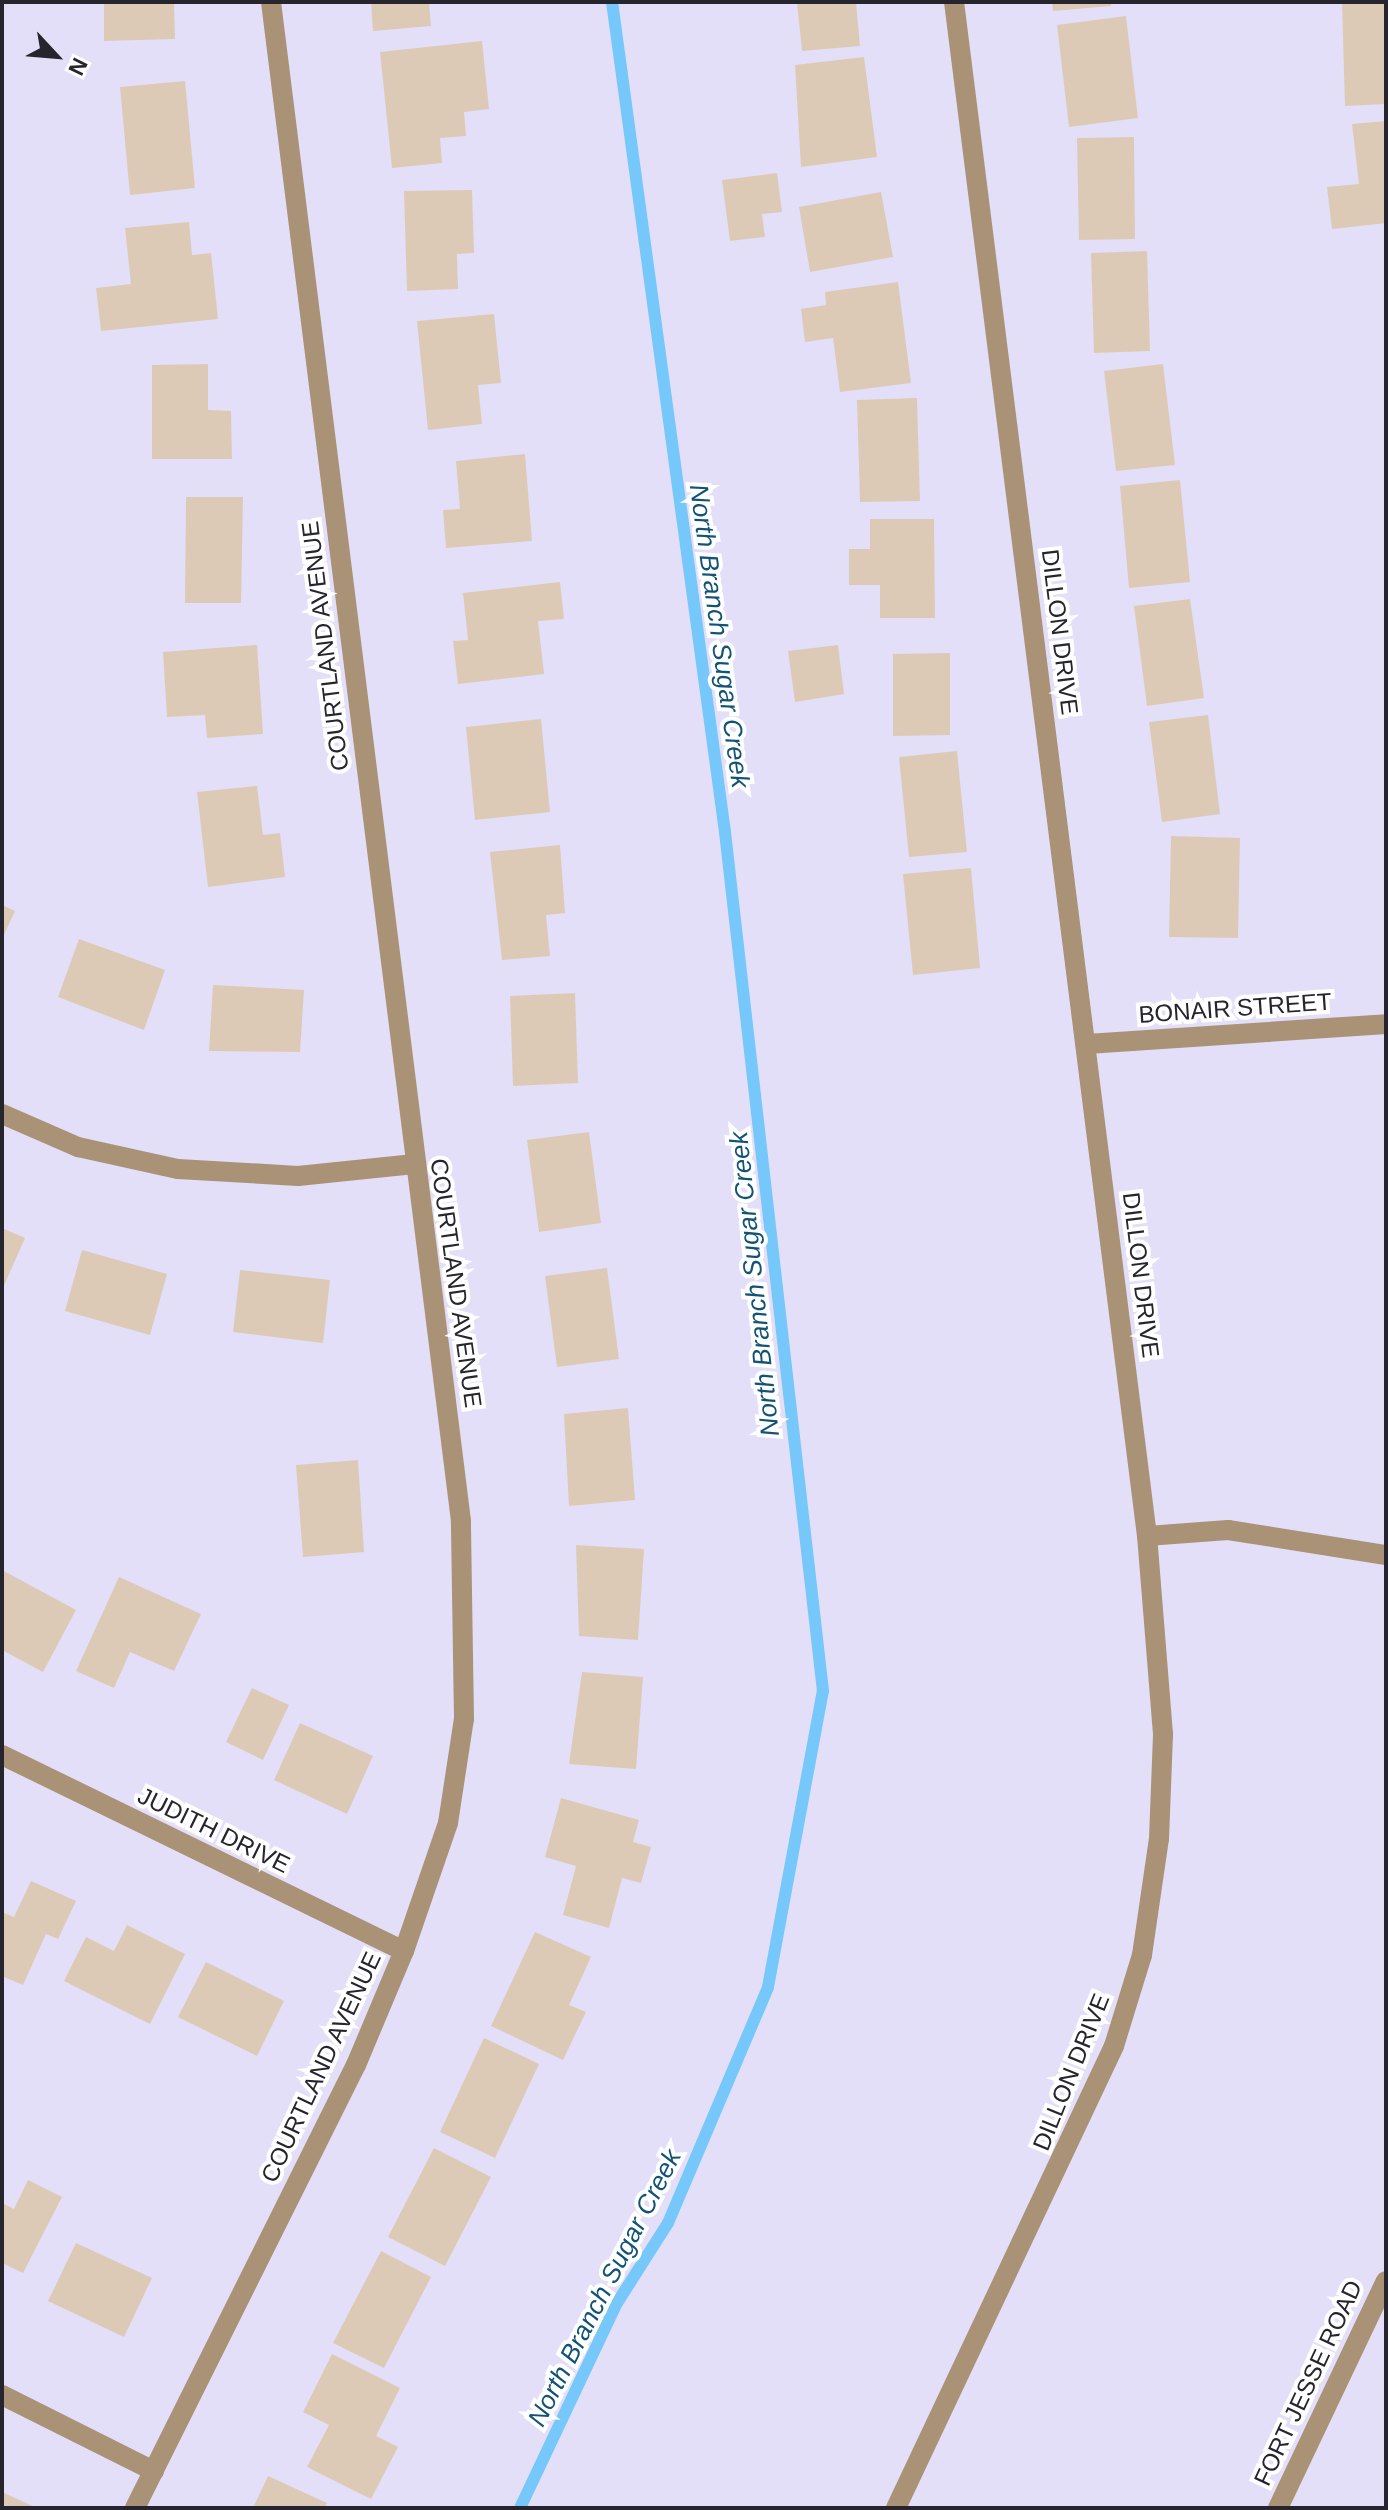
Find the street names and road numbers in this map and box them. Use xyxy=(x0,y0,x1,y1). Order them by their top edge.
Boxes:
street label: COURTLAND AVENUE xyxy=(295,519,355,773)
street label: DILLON DRIVE xyxy=(1036,548,1084,716)
street label: BONAIR STREET xyxy=(1138,987,1332,1029)
street label: COURTLAND AVENUE xyxy=(424,1156,488,1410)
street label: DILLON DRIVE xyxy=(1117,1191,1165,1359)
street label: JUDITH DRIVE xyxy=(133,1781,295,1879)
street label: COURTLAND AVENUE xyxy=(255,1946,387,2188)
street label: DILLON DRIVE xyxy=(1026,1989,1116,2155)
street label: FORT JESSE ROAD xyxy=(1248,2276,1368,2490)

